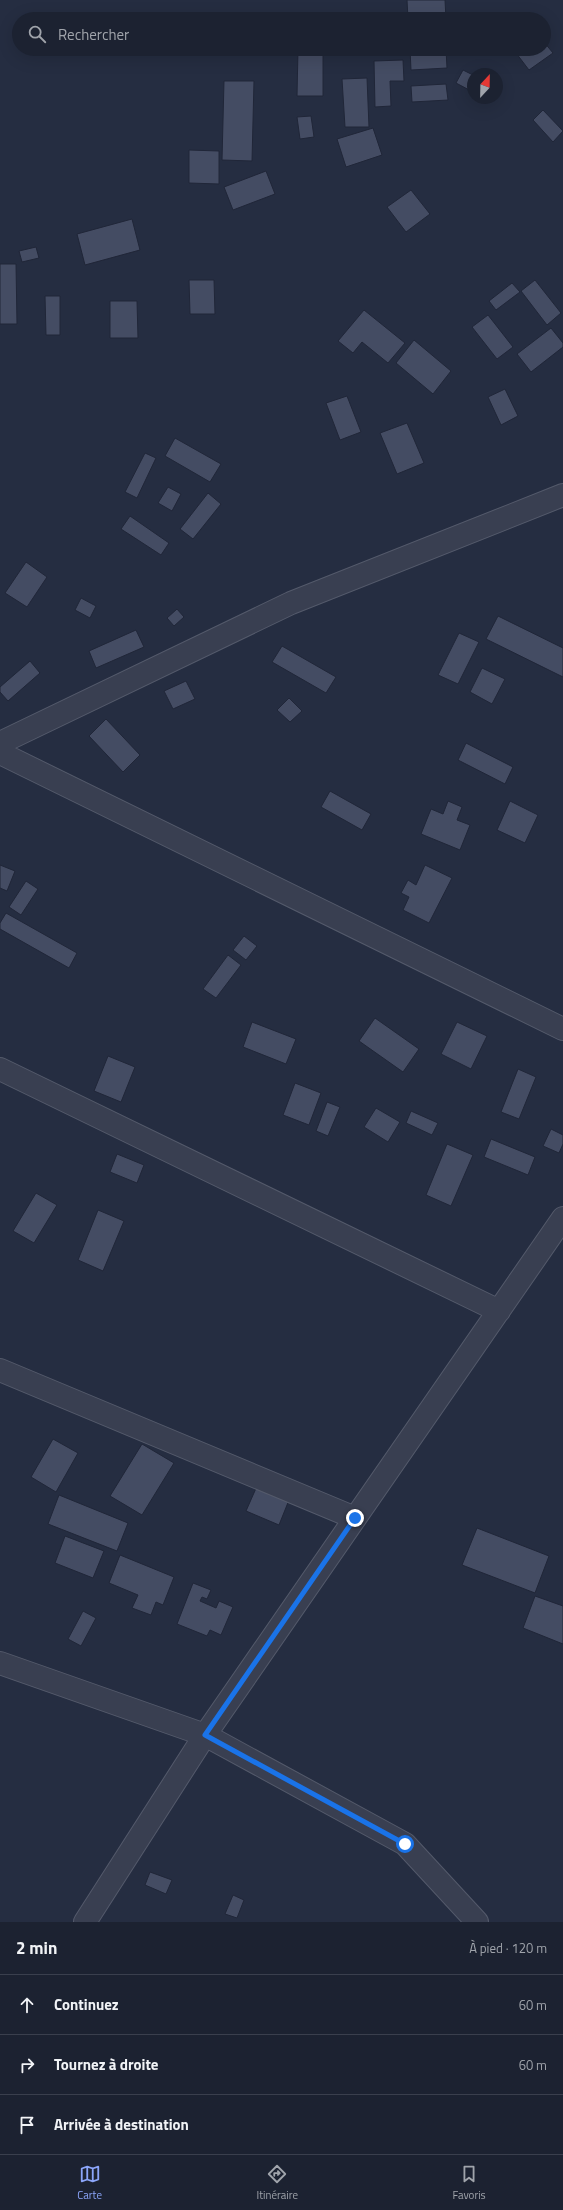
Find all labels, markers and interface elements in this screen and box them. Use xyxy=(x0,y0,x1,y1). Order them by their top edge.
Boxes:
search box xyxy=(12,12,551,56)
icon: search xyxy=(26,23,48,45)
text: Rechercher xyxy=(58,23,129,46)
north arrow xyxy=(467,68,503,104)
route end xyxy=(346,1509,364,1527)
route start xyxy=(396,1835,414,1853)
text: 2 min xyxy=(16,1935,57,1961)
text: À pied · 120 m xyxy=(469,1938,547,1958)
text: Continuez xyxy=(54,1993,119,2016)
icon: ahead xyxy=(16,1994,38,2016)
text: 60 m xyxy=(519,1995,547,2015)
text: Tournez à droite xyxy=(54,2053,159,2076)
icon: right xyxy=(16,2054,38,2076)
text: 60 m xyxy=(519,2055,547,2075)
text: Arrivée à destination xyxy=(54,2113,189,2136)
icon: arrive xyxy=(16,2114,38,2136)
tab: Carte xyxy=(77,2163,102,2203)
tab: Itinéraire xyxy=(257,2163,298,2203)
tab: Favoris xyxy=(453,2163,486,2203)

